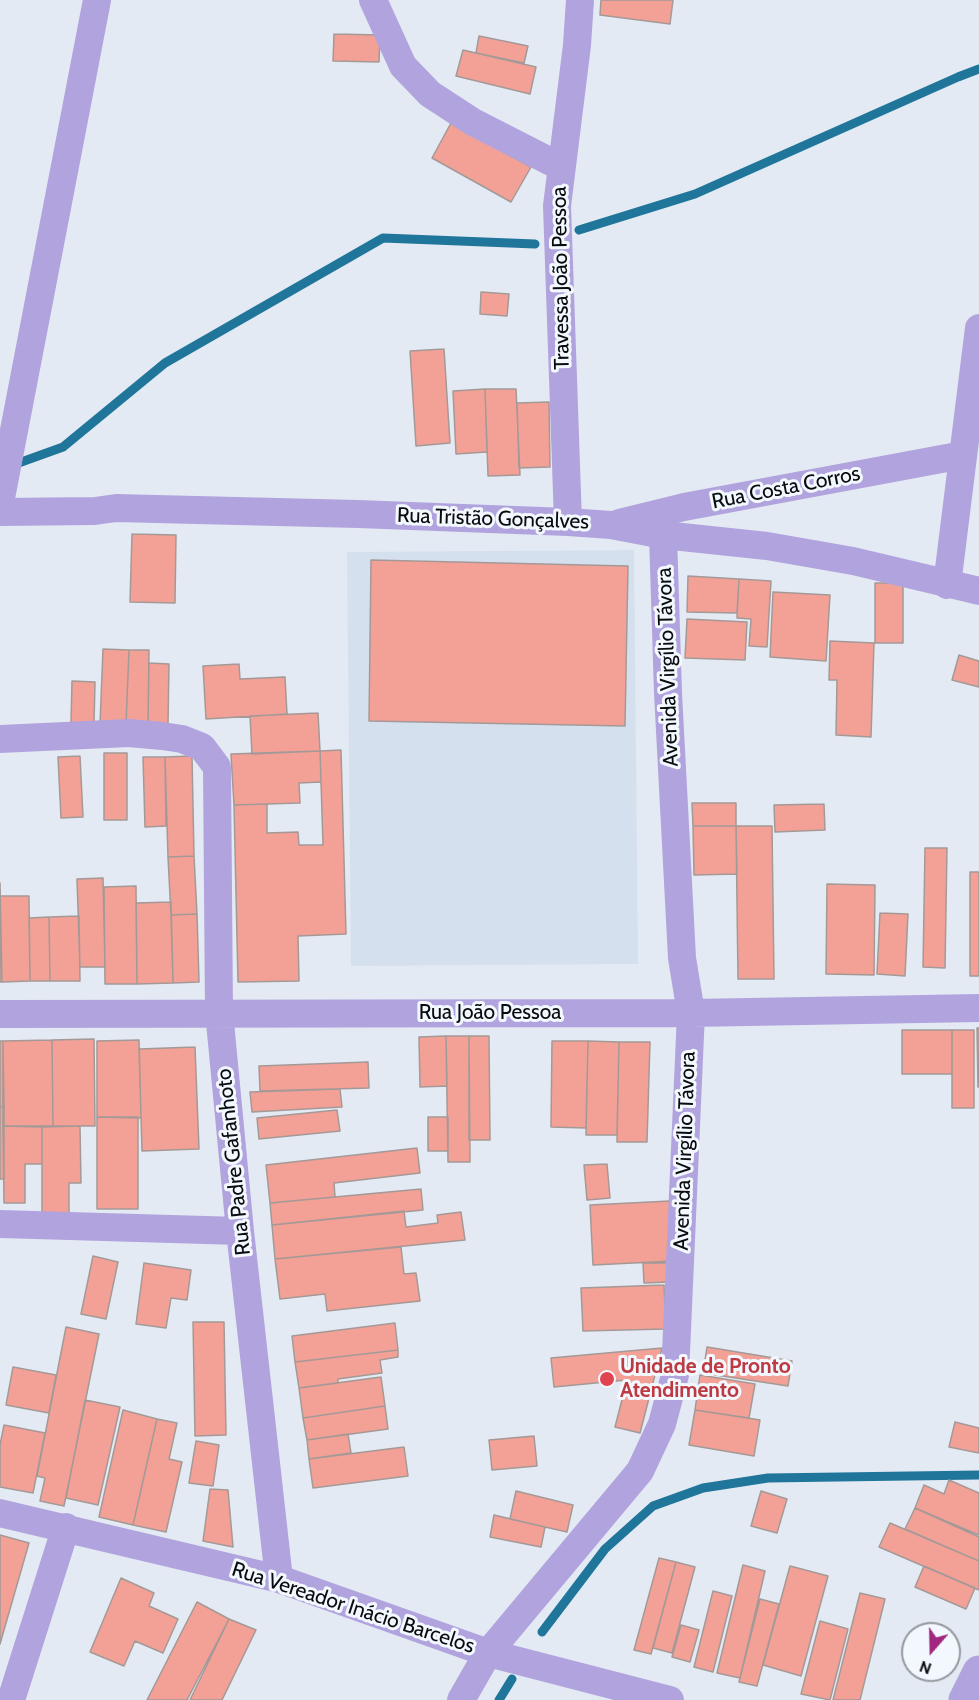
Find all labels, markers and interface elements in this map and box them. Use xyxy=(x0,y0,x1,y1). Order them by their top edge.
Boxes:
street label: Travessa João Pessoa xyxy=(547,186,575,370)
street label: Rua Costa Corros xyxy=(710,461,862,515)
street label: Rua Tristão Gonçalves xyxy=(397,503,589,535)
street label: Avenida Virgílio Távora xyxy=(652,567,684,767)
street label: Rua João Pessoa xyxy=(419,1000,561,1026)
street label: Avenida Virgílio Távora xyxy=(669,1051,701,1251)
street label: Rua Padre Gafanhoto xyxy=(212,1067,256,1257)
place label: Unidade de Pronto Atendimento xyxy=(620,1354,791,1404)
marker: Unidade de Pronto Atendimento xyxy=(598,1370,616,1388)
street label: Rua Vereador Inácio Barcelos xyxy=(228,1557,478,1659)
north arrow xyxy=(901,1622,961,1682)
text: N xyxy=(917,1657,934,1678)

